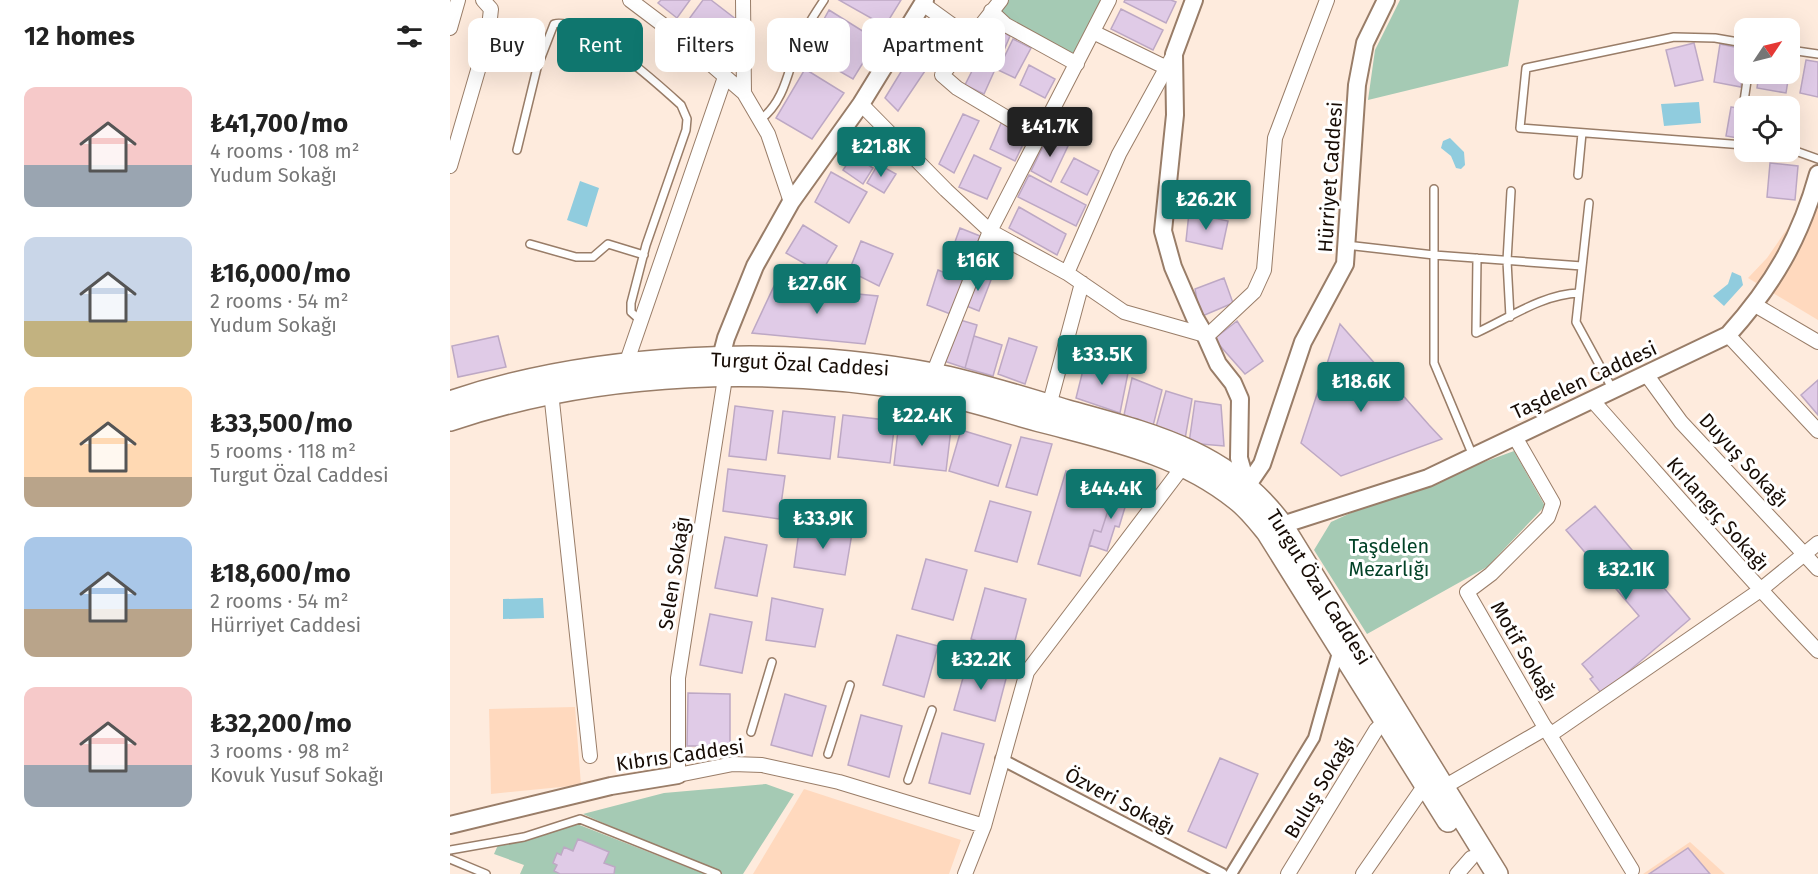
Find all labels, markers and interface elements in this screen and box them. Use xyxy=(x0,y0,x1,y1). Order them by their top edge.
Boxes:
chip: Buy xyxy=(468,18,545,72)
chip: Rent xyxy=(557,18,643,72)
chip: Filters xyxy=(655,18,755,72)
chip: New xyxy=(767,18,850,72)
chip: Apartment xyxy=(862,18,1005,72)
north arrow xyxy=(1734,18,1800,84)
map controls xyxy=(1734,18,1800,162)
icon: filters xyxy=(393,20,426,53)
text: 12 homes xyxy=(24,21,135,52)
button: locate xyxy=(1734,96,1800,162)
street label: Hürriyet Caddesi xyxy=(1313,101,1347,253)
pin: ₺41.7K xyxy=(1001,107,1099,158)
text: ₺41,700/mo xyxy=(210,108,348,139)
icon: home xyxy=(72,111,144,183)
text: ₺41.7K xyxy=(1021,114,1079,138)
pin: ₺21.8K xyxy=(832,127,930,178)
text: ₺21.8K xyxy=(851,134,911,158)
text: 4 rooms · 108 m² xyxy=(210,139,359,163)
text: Yudum Sokağı xyxy=(210,163,337,187)
pin: ₺26.2K xyxy=(1157,180,1255,231)
text: ₺26.2K xyxy=(1176,187,1236,211)
pin: ₺16K xyxy=(942,241,1014,292)
text: ₺16K xyxy=(957,248,999,272)
text: ₺16,000/mo xyxy=(210,258,351,289)
icon: home xyxy=(72,261,144,333)
pin: ₺27.6K xyxy=(768,264,866,315)
text: ₺27.6K xyxy=(787,271,847,295)
text: 2 rooms · 54 m² xyxy=(210,289,349,313)
text: Yudum Sokağı xyxy=(210,313,337,337)
pin: ₺33.5K xyxy=(1053,335,1151,386)
street label: Taşdelen Caddesi xyxy=(1508,336,1661,425)
text: ₺33.5K xyxy=(1072,342,1132,366)
street label: Turgut Özal Caddesi xyxy=(710,347,890,381)
pin: ₺18.6K xyxy=(1312,362,1410,413)
text: ₺18.6K xyxy=(1331,369,1391,393)
pin: ₺22.4K xyxy=(873,396,971,447)
text: ₺22.4K xyxy=(892,403,952,427)
text: ₺33,500/mo xyxy=(210,408,353,439)
street label: Duyuş Sokağı xyxy=(1694,408,1794,513)
icon: home xyxy=(72,411,144,483)
text: 5 rooms · 118 m² xyxy=(210,439,356,463)
street label: Kırlangıç Sokağı xyxy=(1661,452,1774,577)
text: Turgut Özal Caddesi xyxy=(210,463,389,487)
pin: ₺44.4K xyxy=(1062,469,1160,520)
text: ₺44.4K xyxy=(1080,476,1142,500)
pin: ₺33.9K xyxy=(774,499,872,550)
street label: Turgut Özal Caddesi xyxy=(1262,505,1376,669)
text: ₺33.9K xyxy=(793,506,853,530)
street label: Selen Sokağı xyxy=(653,514,695,632)
park label: Taşdelen Mezarlığı xyxy=(1349,534,1429,581)
pin: ₺32.1K xyxy=(1577,550,1675,601)
text: ₺32.1K xyxy=(1598,557,1654,581)
text: ₺18,600/mo xyxy=(210,558,351,589)
icon: home xyxy=(72,561,144,633)
text: 2 rooms · 54 m² xyxy=(210,589,349,613)
street label: Motif Sokağı xyxy=(1486,597,1562,705)
text: Hürriyet Caddesi xyxy=(210,613,361,637)
pin: ₺32.2K xyxy=(932,640,1030,691)
text: ₺32.2K xyxy=(951,647,1011,671)
text: ₺32,200/mo xyxy=(210,708,352,739)
icon: home xyxy=(72,711,144,783)
street label: Buluş Sokağı xyxy=(1279,731,1360,843)
street label: Kıbrıs Caddesi xyxy=(614,734,746,776)
text: 3 rooms · 98 m² xyxy=(210,739,350,763)
street label: Özveri Sokağı xyxy=(1061,762,1179,840)
text: Kovuk Yusuf Sokağı xyxy=(210,763,384,787)

